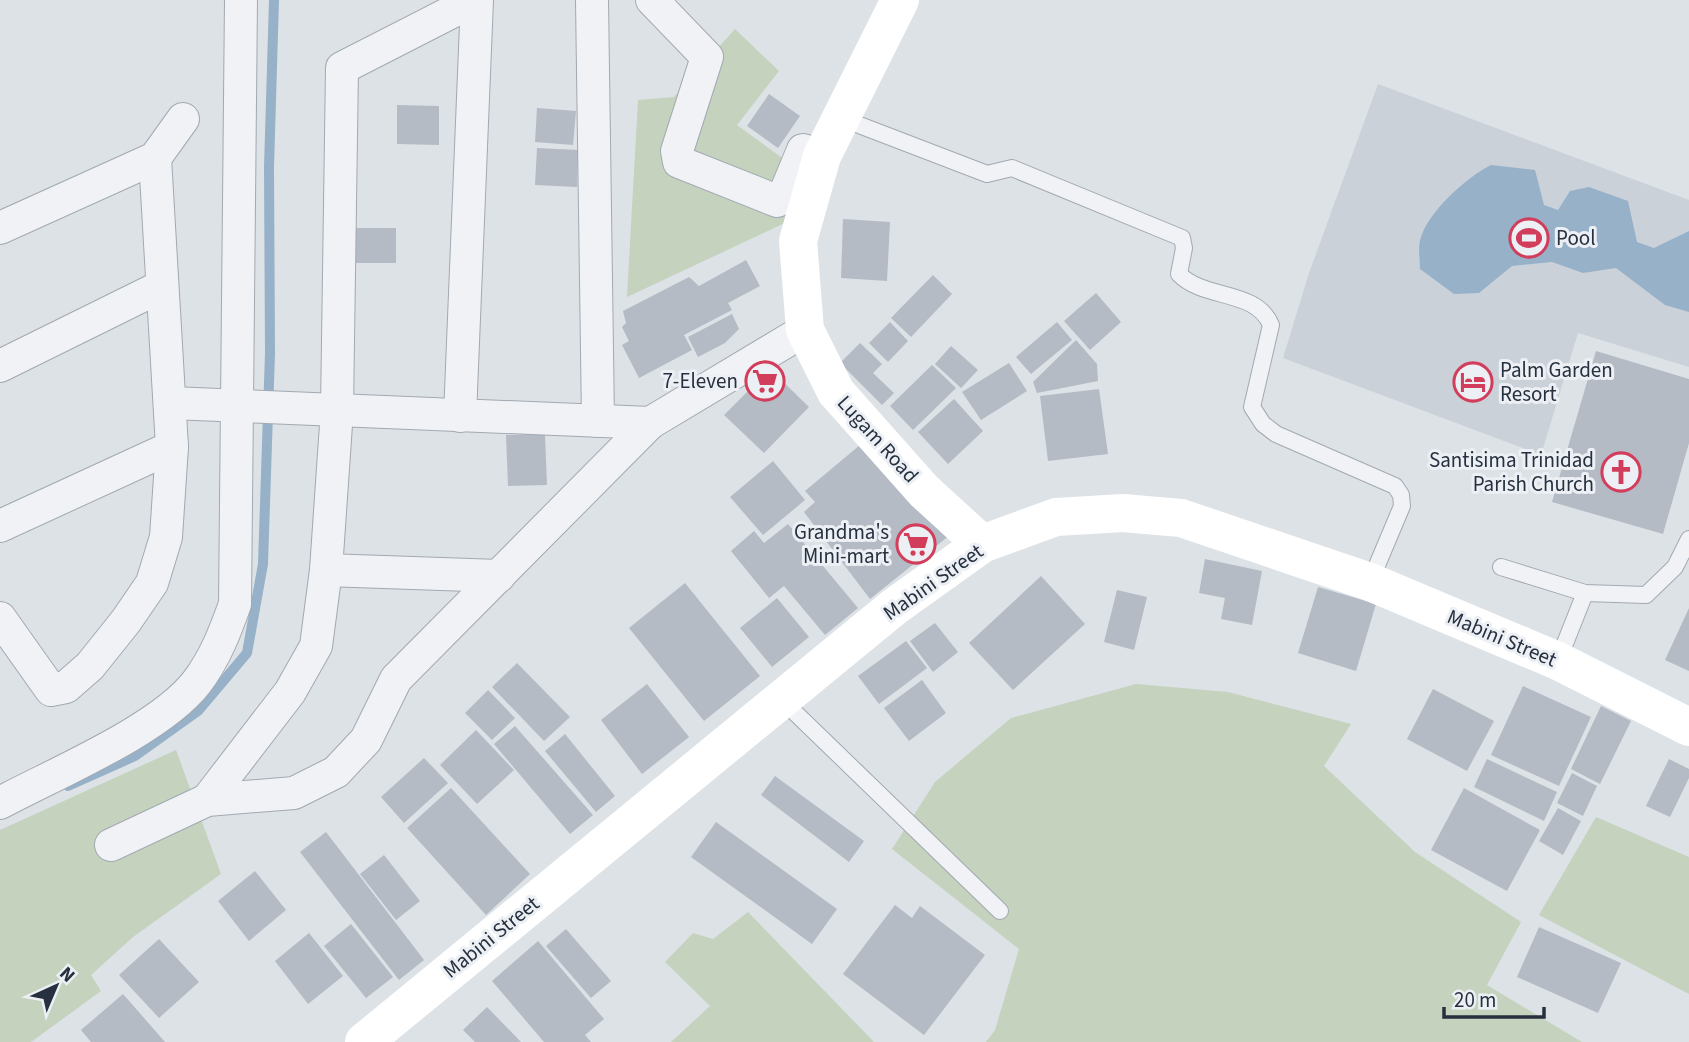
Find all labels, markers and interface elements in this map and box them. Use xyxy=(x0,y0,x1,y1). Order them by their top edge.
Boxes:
sports icon: Pool xyxy=(1508,217,1550,259)
place label: Pool xyxy=(1556,223,1596,253)
place label: Palm Garden Resort xyxy=(1500,355,1613,409)
supermarket icon: 7-Eleven xyxy=(744,360,786,402)
hotel icon: Palm Garden Resort xyxy=(1452,361,1494,403)
place label: 7-Eleven xyxy=(662,366,738,396)
street label: Lugam Road xyxy=(830,388,926,490)
place label: Santisima Trinidad Parish Church xyxy=(1429,445,1594,499)
church icon: Santisima Trinidad Parish Church xyxy=(1600,451,1642,493)
place label: Grandma's Mini-mart xyxy=(794,517,889,571)
supermarket icon: Grandma's Mini-mart xyxy=(895,523,937,565)
street label: Mabini Street xyxy=(877,536,989,628)
street label: Mabini Street xyxy=(1443,602,1561,674)
street label: Mabini Street xyxy=(436,889,546,985)
north arrow xyxy=(21,951,91,1021)
text: N xyxy=(53,961,81,989)
scale bar xyxy=(1444,976,1544,1020)
text: 20 m xyxy=(1454,985,1496,1015)

